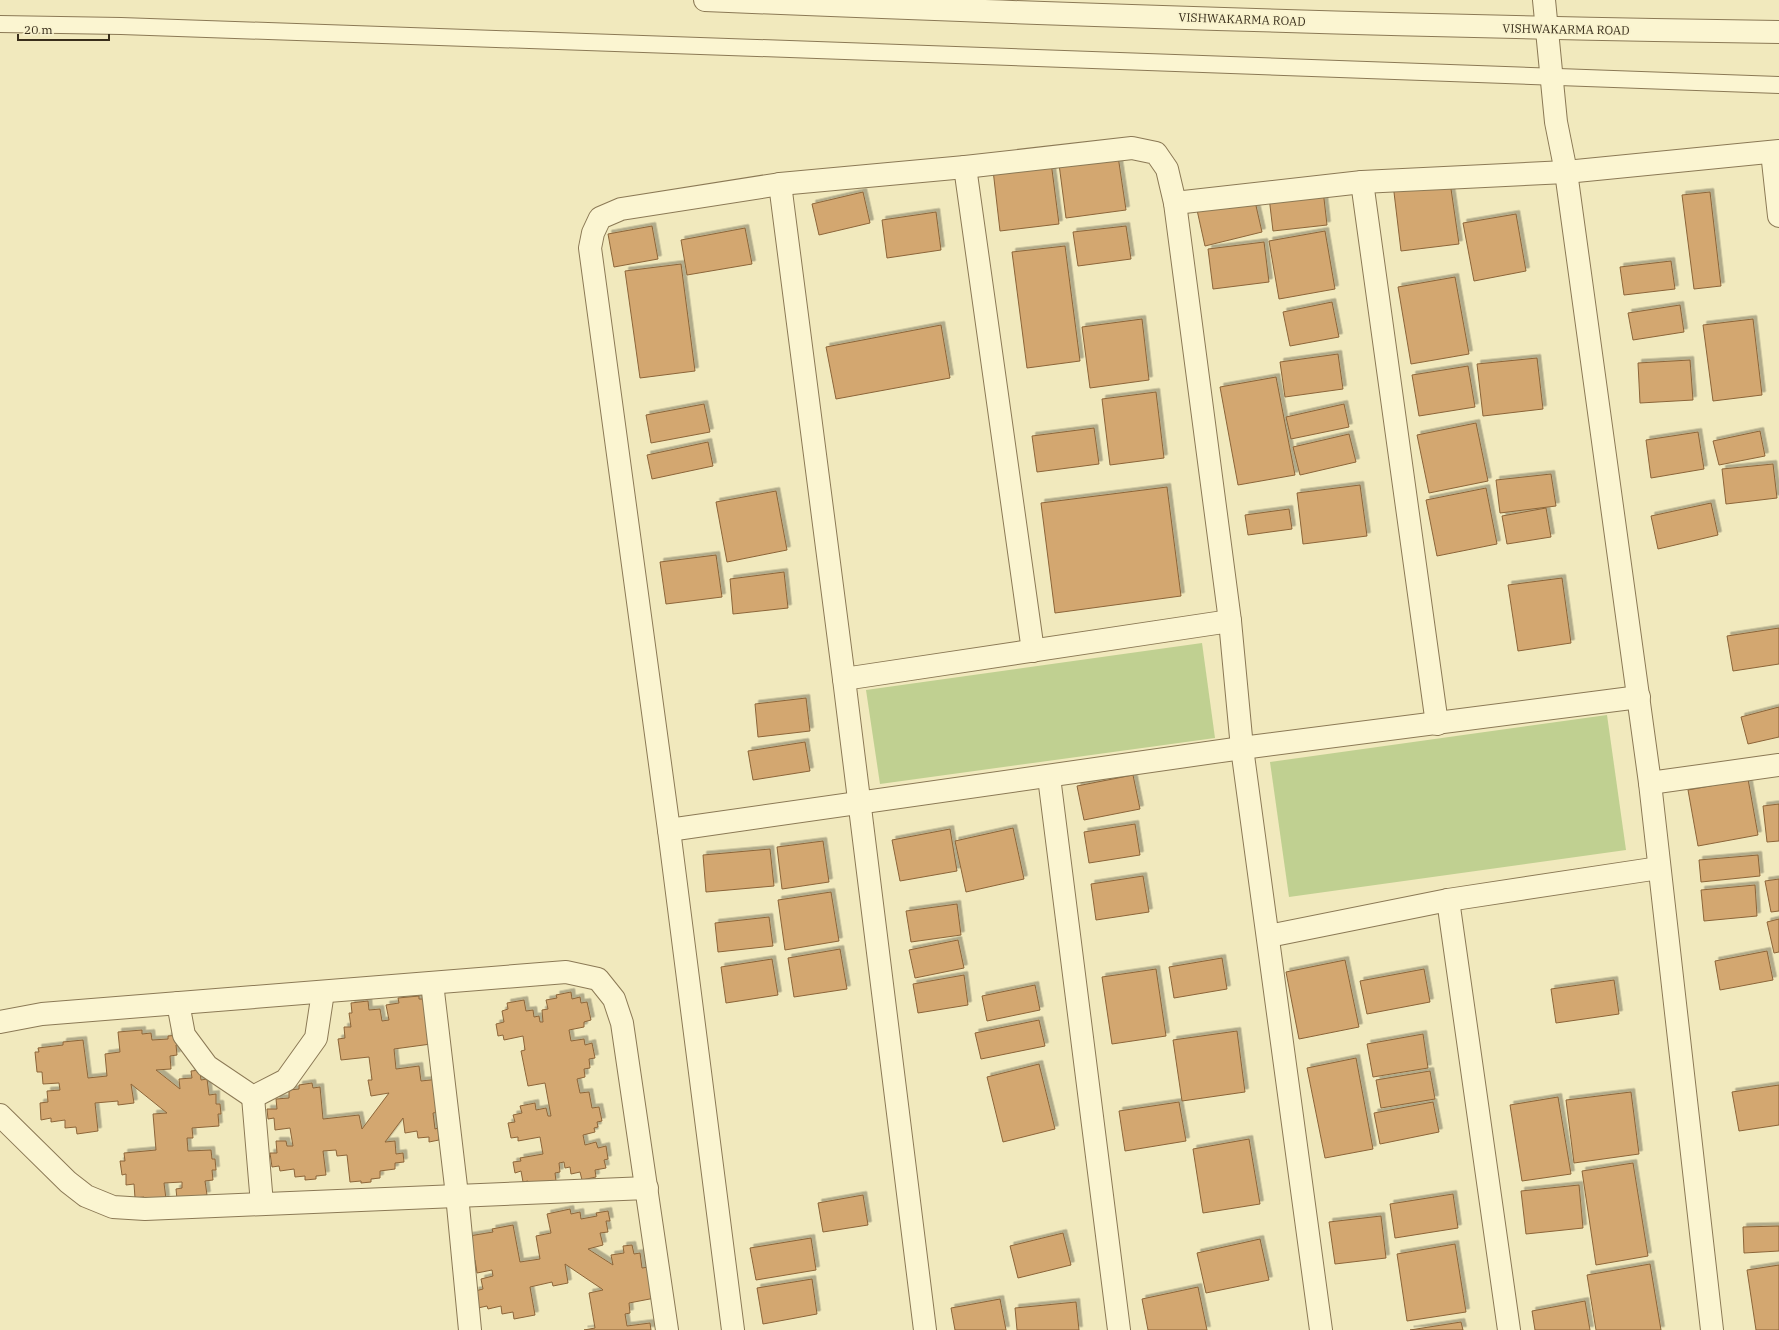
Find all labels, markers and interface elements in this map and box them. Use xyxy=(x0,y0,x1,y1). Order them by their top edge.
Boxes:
street label: VISHWAKARMA ROAD xyxy=(1178,9,1306,29)
scale bar xyxy=(18,16,109,42)
street label: VISHWAKARMA ROAD xyxy=(1502,20,1630,38)
text: 20 m xyxy=(24,22,53,37)

